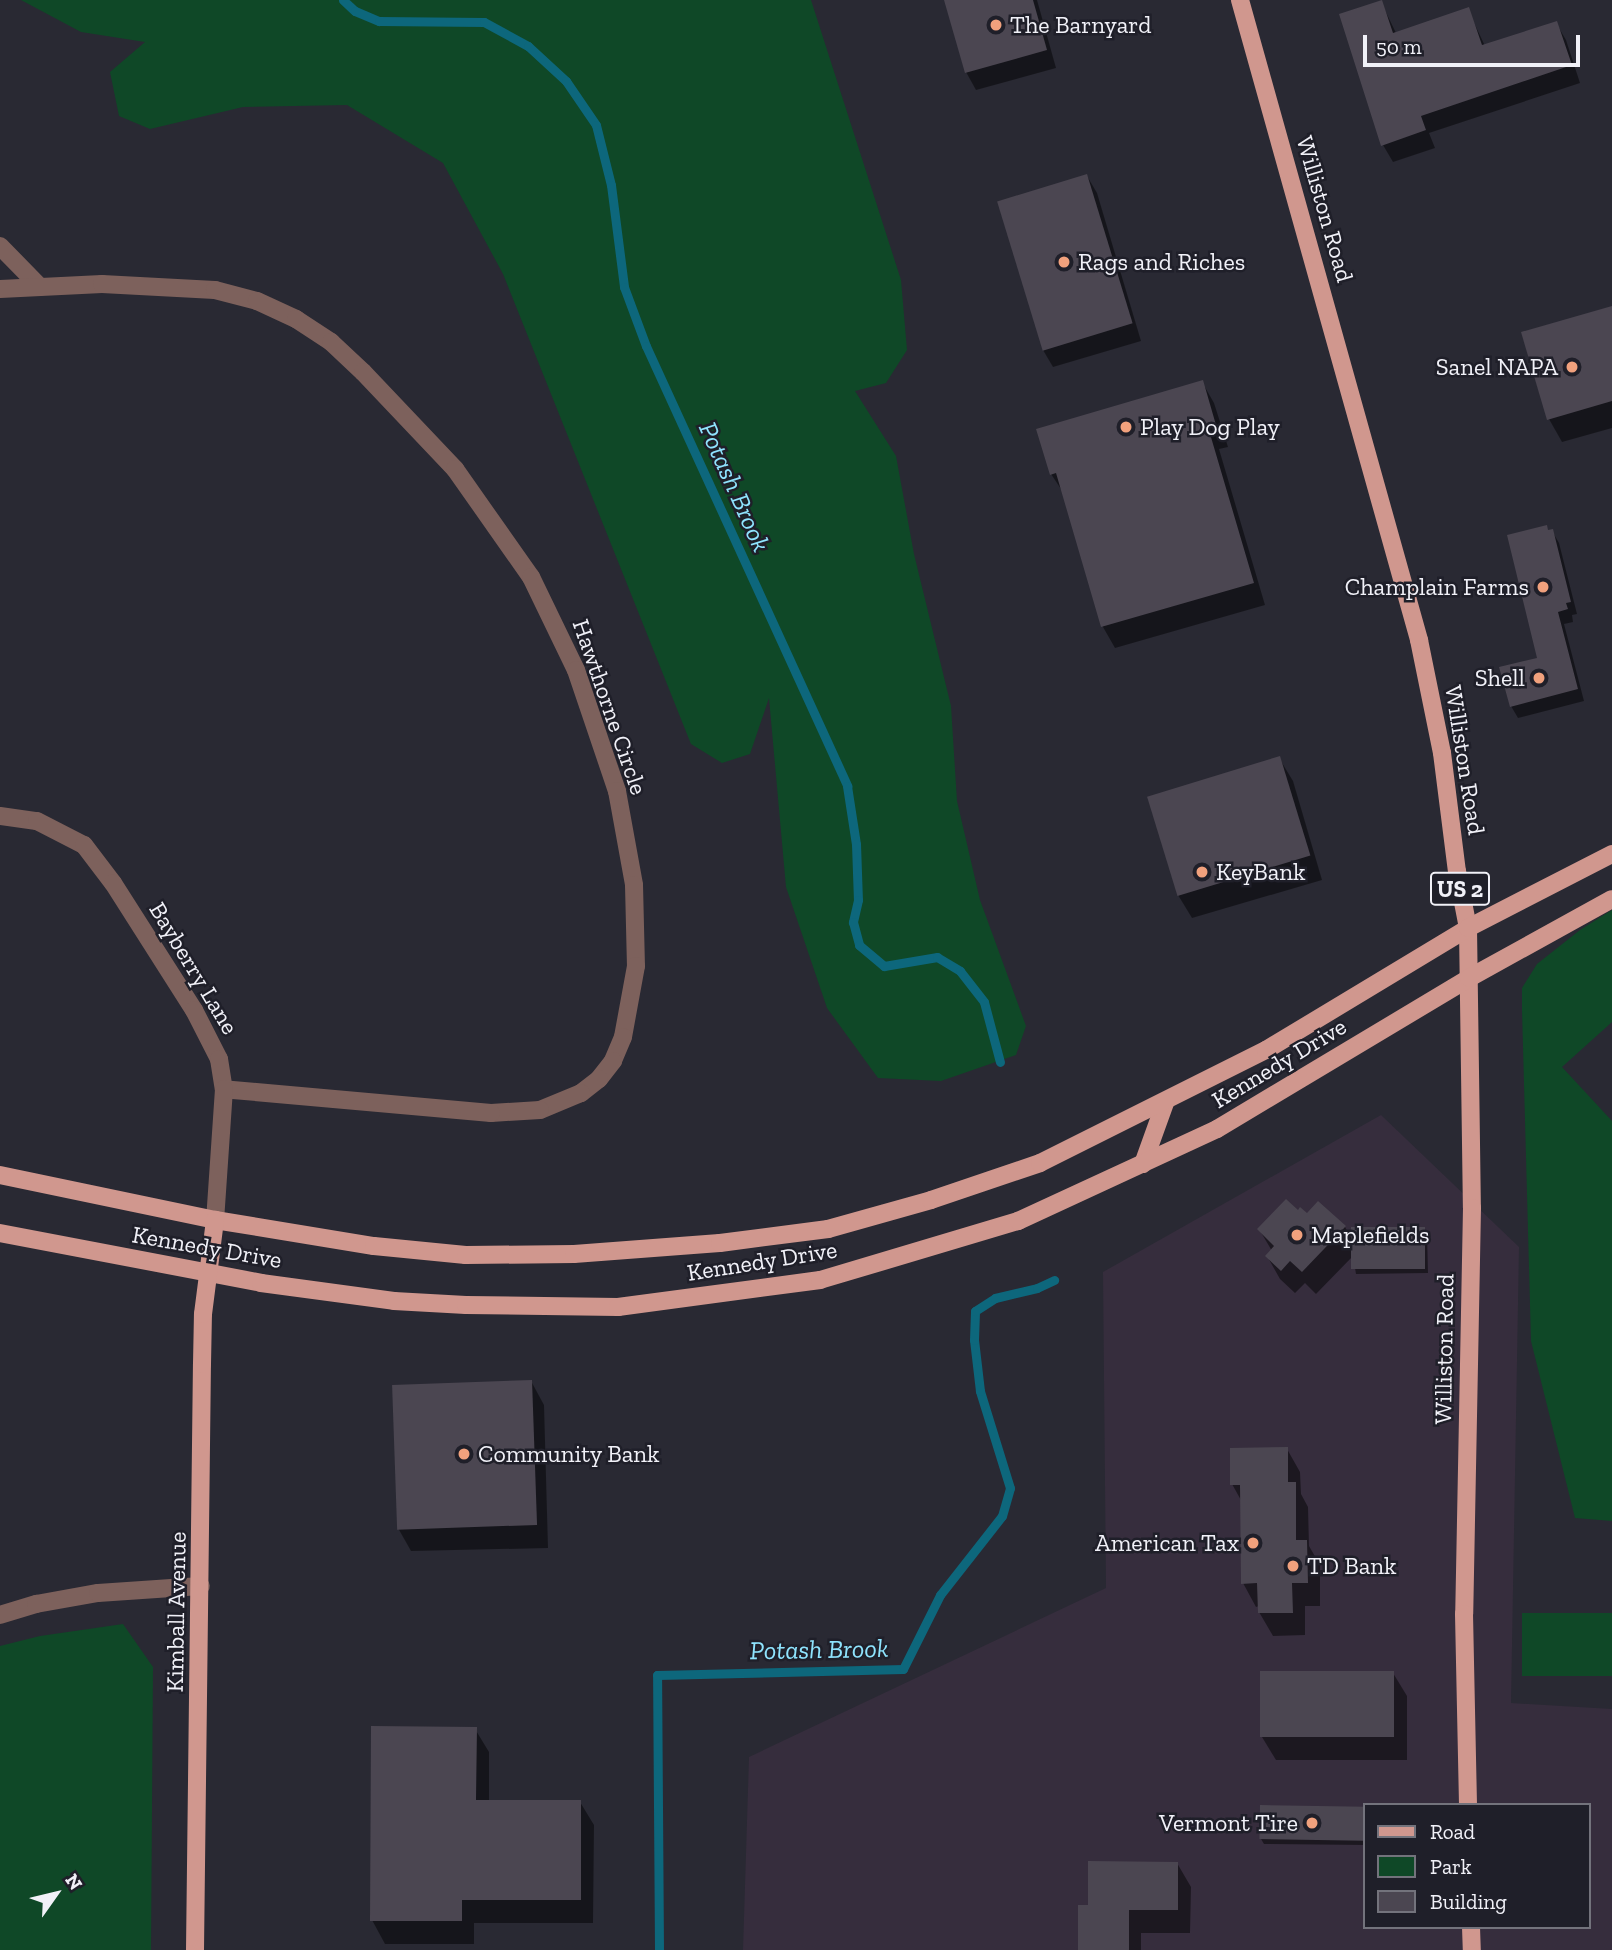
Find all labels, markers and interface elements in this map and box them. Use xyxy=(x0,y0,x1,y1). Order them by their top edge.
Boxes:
place label: The Barnyard xyxy=(1010,11,1152,39)
marker: The Barnyard xyxy=(988,17,1004,33)
scale bar xyxy=(1367,21,1584,65)
text: 50 m xyxy=(1376,34,1422,59)
street label: Williston Road xyxy=(1290,133,1360,285)
place label: Rags and Riches xyxy=(1078,248,1245,276)
marker: Rags and Riches xyxy=(1056,254,1072,270)
place label: Sanel NAPA xyxy=(1436,353,1558,381)
marker: Sanel NAPA xyxy=(1564,359,1580,375)
place label: Play Dog Play xyxy=(1140,413,1280,441)
water label: Potash Brook xyxy=(691,417,777,557)
marker: Play Dog Play xyxy=(1118,419,1134,435)
place label: Champlain Farms xyxy=(1345,573,1529,601)
marker: Champlain Farms xyxy=(1535,579,1551,595)
street label: Hawthorne Circle xyxy=(566,615,654,799)
place label: Shell xyxy=(1475,664,1525,692)
marker: Shell xyxy=(1531,670,1547,686)
street label: Williston Road xyxy=(1439,683,1491,837)
place label: KeyBank xyxy=(1216,858,1306,886)
marker: KeyBank xyxy=(1194,864,1210,880)
road number: US 2 xyxy=(1428,870,1492,908)
street label: Bayberry Lane xyxy=(143,897,245,1039)
street label: Kennedy Drive xyxy=(1206,1011,1352,1115)
street label: Kennedy Drive xyxy=(130,1220,284,1274)
place label: Maplefields xyxy=(1311,1221,1429,1249)
marker: Maplefields xyxy=(1289,1227,1305,1243)
street label: Kennedy Drive xyxy=(685,1235,839,1287)
street label: Williston Road xyxy=(1428,1273,1460,1425)
place label: Community Bank xyxy=(478,1440,660,1468)
marker: Community Bank xyxy=(456,1446,472,1462)
place label: American Tax xyxy=(1095,1529,1239,1557)
street label: Kimball Avenue xyxy=(160,1531,192,1693)
marker: American Tax xyxy=(1245,1535,1261,1551)
place label: TD Bank xyxy=(1307,1552,1397,1580)
marker: TD Bank xyxy=(1285,1558,1301,1574)
water label: Potash Brook xyxy=(749,1633,889,1667)
legend xyxy=(1364,1803,1591,1929)
place label: Vermont Tire xyxy=(1159,1809,1298,1837)
marker: Vermont Tire xyxy=(1304,1815,1320,1831)
text: Road xyxy=(1430,1819,1475,1844)
text: Park xyxy=(1430,1854,1472,1879)
north arrow xyxy=(21,1859,91,1929)
text: N xyxy=(60,1870,87,1894)
text: Building xyxy=(1430,1889,1507,1914)

